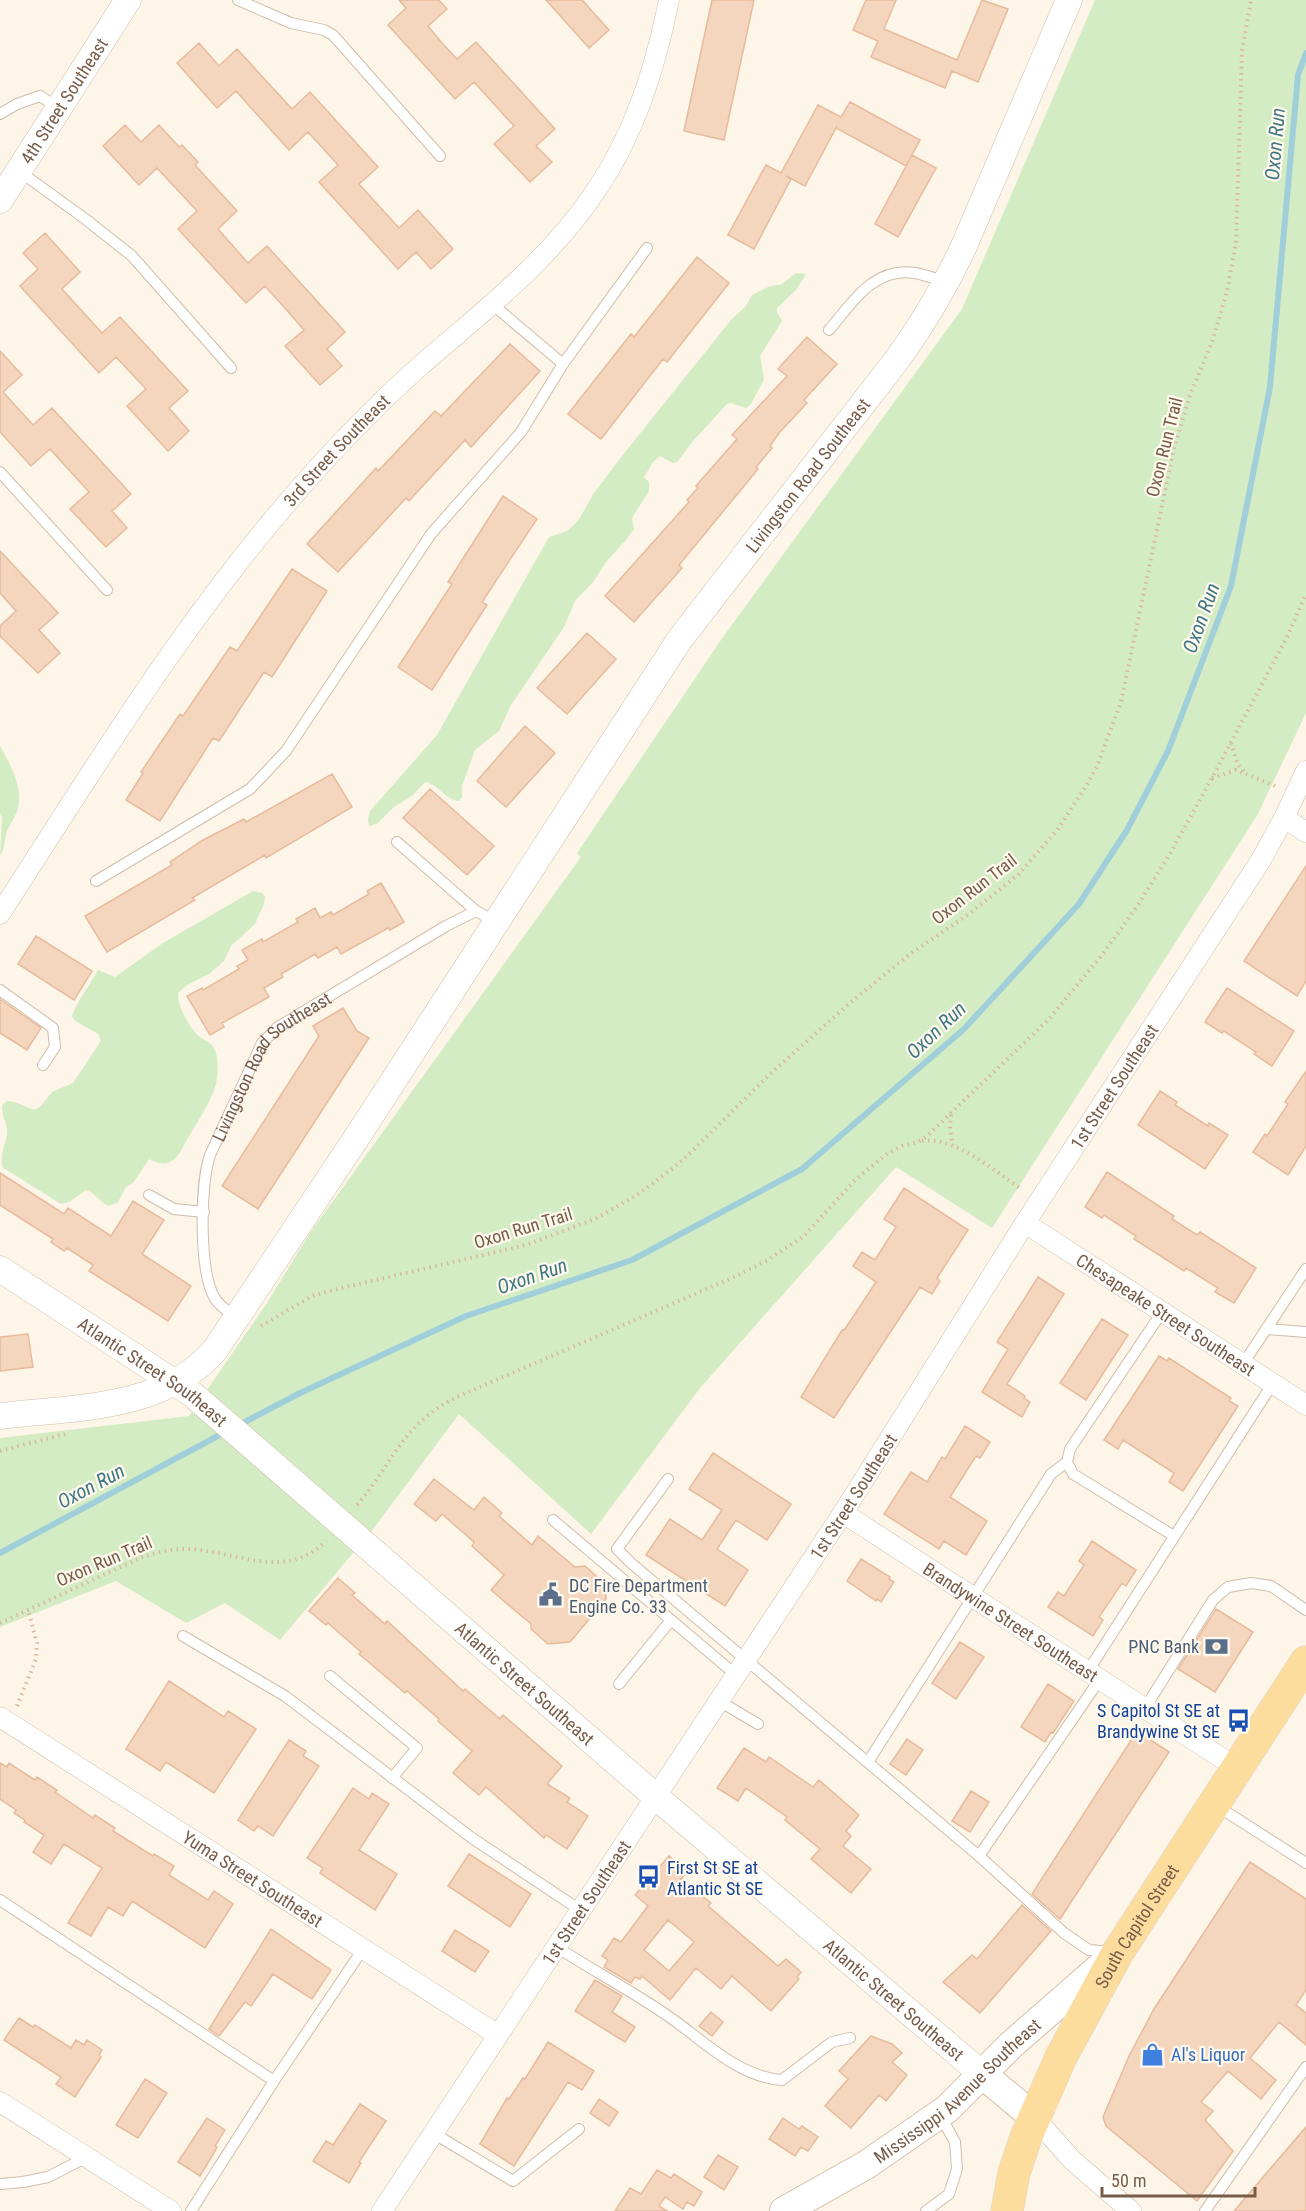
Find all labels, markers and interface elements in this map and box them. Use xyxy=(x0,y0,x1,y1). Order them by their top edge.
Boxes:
street label: 4th Street Southeast xyxy=(16,34,112,167)
water label: Oxon Run xyxy=(1260,107,1290,181)
street label: 3rd Street Southeast xyxy=(279,390,394,510)
street label: Livingston Road Southeast xyxy=(741,394,874,556)
street label: Oxon Run Trail xyxy=(1141,395,1187,499)
water label: Oxon Run xyxy=(1177,580,1225,656)
street label: Oxon Run Trail xyxy=(927,849,1021,929)
street label: Livingston Road Southeast xyxy=(207,987,335,1145)
water label: Oxon Run xyxy=(901,996,971,1064)
street label: 1st Street Southeast xyxy=(1066,1020,1162,1153)
street label: Oxon Run Trail xyxy=(471,1203,575,1253)
street label: Chesapeake Street Southeast xyxy=(1073,1249,1259,1380)
water label: Oxon Run xyxy=(494,1253,570,1299)
street label: Atlantic Street Southeast xyxy=(74,1312,232,1430)
street label: 1st Street Southeast xyxy=(805,1430,901,1563)
water label: Oxon Run xyxy=(53,1458,129,1514)
street label: Oxon Run Trail xyxy=(53,1531,155,1591)
street label: Brandywine Street Southeast xyxy=(920,1557,1102,1686)
place label: DC Fire Department Engine Co. 33 xyxy=(569,1575,708,1617)
public building icon: DC Fire Department Engine Co. 33 xyxy=(538,1582,564,1608)
street label: Atlantic Street Southeast xyxy=(451,1617,599,1749)
bank icon: PNC Bank xyxy=(1204,1633,1230,1659)
place label: PNC Bank xyxy=(1128,1636,1199,1657)
place label: S Capitol St SE at Brandywine St SE xyxy=(1097,1700,1220,1742)
bus stop icon: S Capitol St SE at Brandywine St SE xyxy=(1225,1707,1251,1733)
street label: Yuma Street Southeast xyxy=(179,1826,327,1931)
street label: 1st Street Southeast xyxy=(537,1836,635,1968)
place label: First St SE at Atlantic St SE xyxy=(667,1857,763,1899)
street label: South Capitol Street xyxy=(1090,1860,1183,1992)
bus stop icon: First St SE at Atlantic St SE xyxy=(636,1864,662,1890)
street label: Atlantic Street Southeast xyxy=(820,1934,968,2065)
street label: Mississippi Avenue Southeast xyxy=(870,2014,1045,2167)
shop icon: Al's Liquor xyxy=(1140,2041,1166,2067)
place label: Al's Liquor xyxy=(1171,2044,1246,2065)
scale bar xyxy=(1102,2160,1255,2198)
text: 50 m xyxy=(1111,2170,1146,2191)

